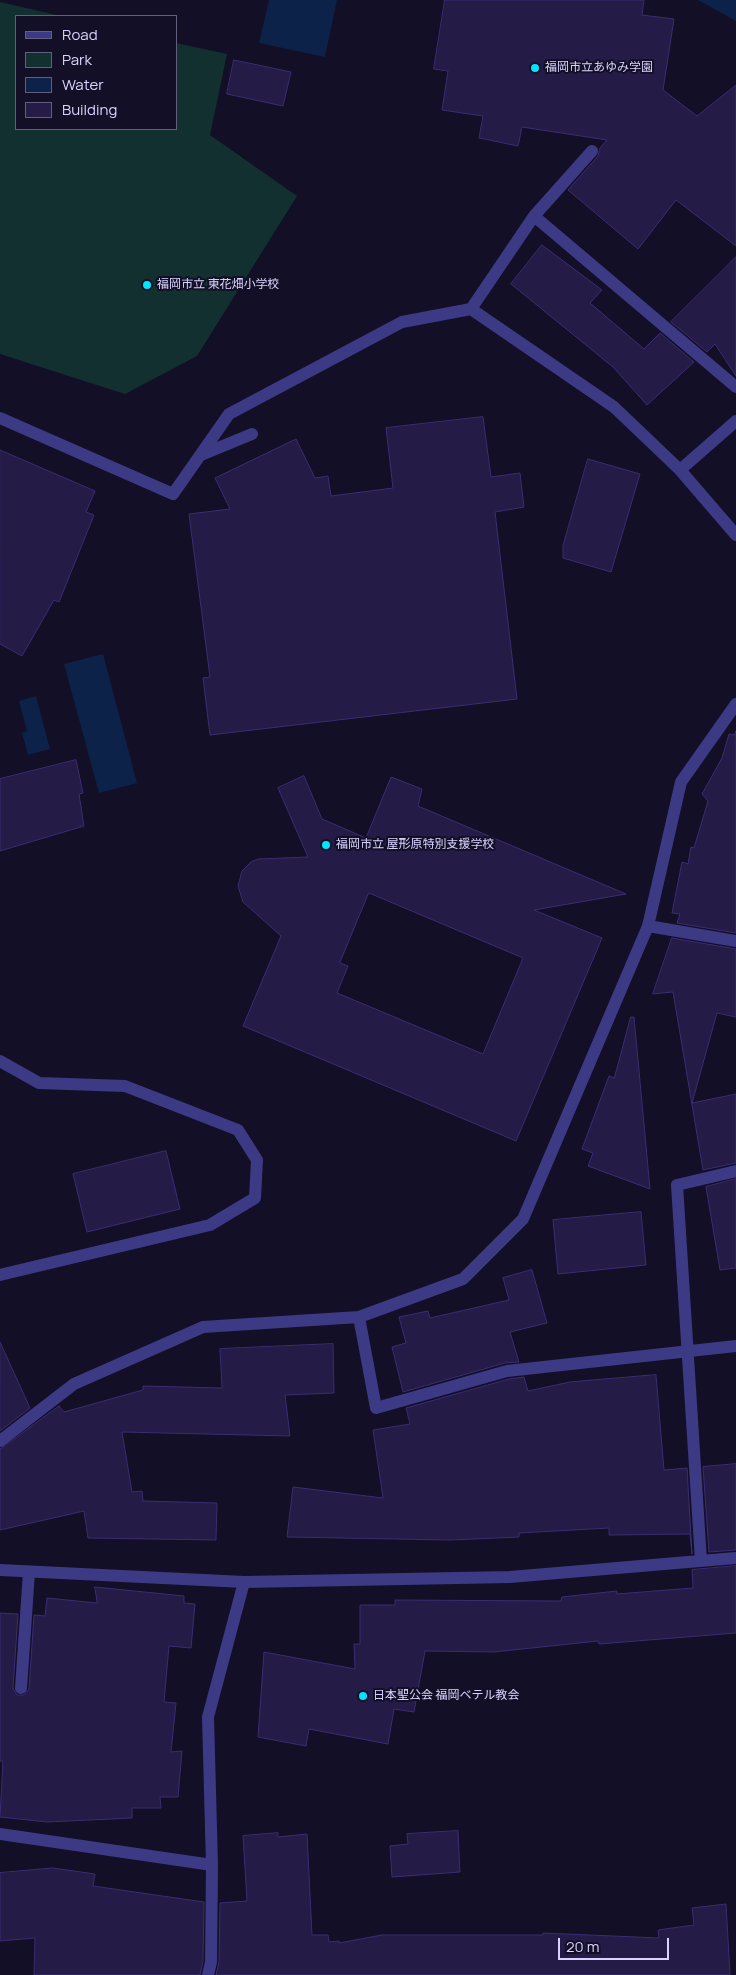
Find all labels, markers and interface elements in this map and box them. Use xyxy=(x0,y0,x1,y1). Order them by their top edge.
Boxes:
legend xyxy=(15,15,178,130)
text: Road xyxy=(62,24,98,45)
text: Park xyxy=(62,49,92,70)
place label: 福岡市立あゆみ学園 xyxy=(545,61,653,75)
marker: 福岡市立あゆみ学園 xyxy=(529,62,541,74)
text: Water xyxy=(62,74,104,95)
text: Building xyxy=(62,99,117,120)
place label: 福岡市立 東花畑小学校 xyxy=(157,278,279,292)
marker: 福岡市立 東花畑小学校 xyxy=(141,279,153,291)
place label: 福岡市立 屋形原特別支援学校 xyxy=(336,838,494,852)
marker: 福岡市立 屋形原特別支援学校 xyxy=(320,839,332,851)
place label: 日本聖公会 福岡ベテル教会 xyxy=(373,1689,519,1703)
marker: 日本聖公会 福岡ベテル教会 xyxy=(357,1690,369,1702)
scale bar xyxy=(561,1928,672,1960)
text: 20 m xyxy=(566,1936,599,1957)

